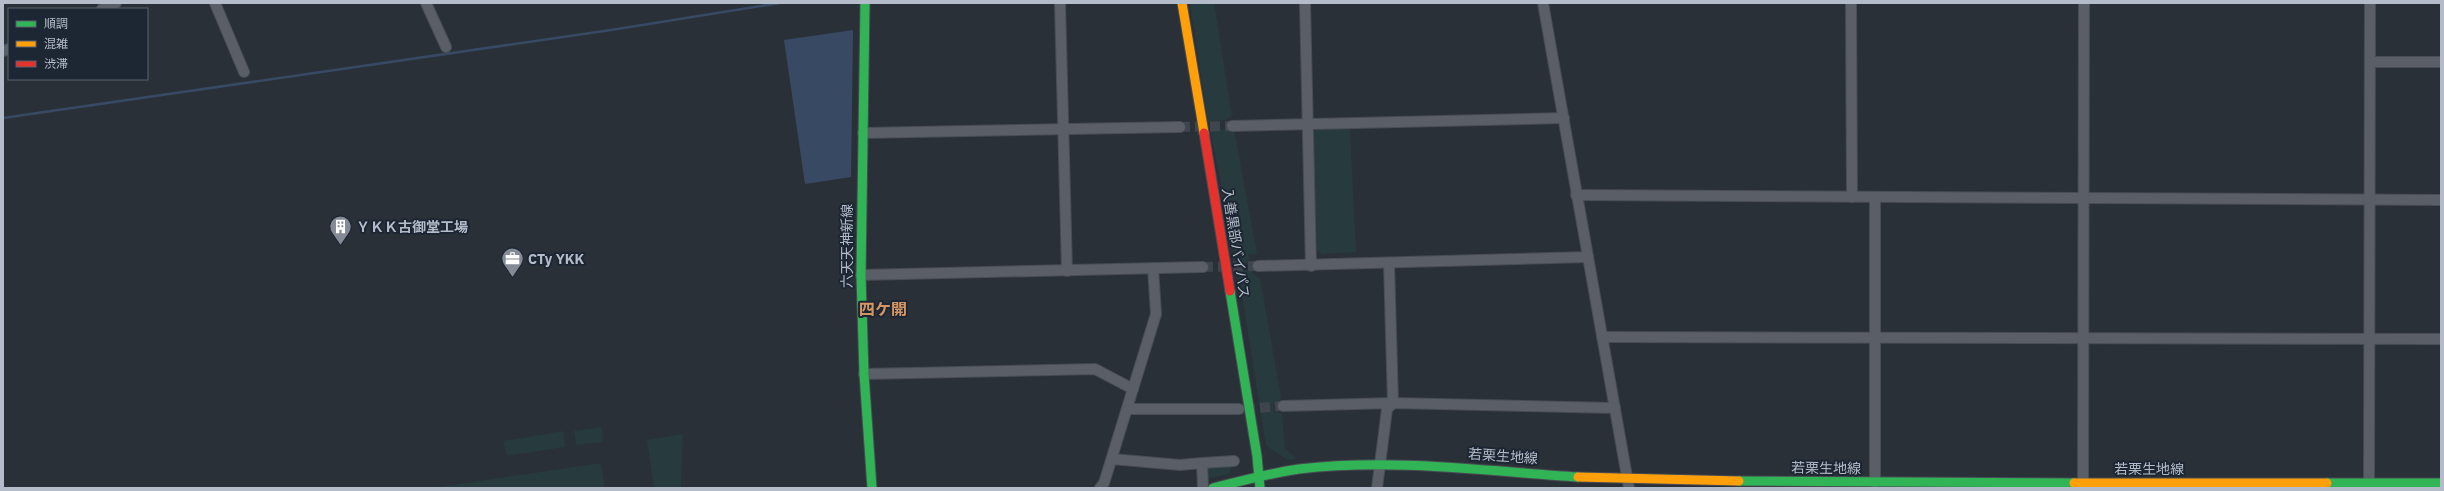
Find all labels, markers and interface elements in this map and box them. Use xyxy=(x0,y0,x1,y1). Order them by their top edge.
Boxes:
legend xyxy=(8,8,148,80)
text: 順調 xyxy=(44,16,68,31)
text: 混雑 xyxy=(44,36,68,51)
text: 渋滞 xyxy=(44,56,68,71)
street label: 入善黒部バイパス xyxy=(1218,186,1254,300)
street label: 六天天神新線 xyxy=(838,204,856,288)
building icon: ＹＫＫ古御堂工場 xyxy=(328,214,354,247)
place label: ＹＫＫ古御堂工場 xyxy=(356,218,468,236)
office icon: CTy YKK xyxy=(500,246,526,279)
place label: CTy YKK xyxy=(528,250,584,268)
district label: 四ケ開 xyxy=(859,299,907,319)
street label: 若栗生地線 xyxy=(1467,445,1539,467)
street label: 若栗生地線 xyxy=(1791,458,1861,478)
street label: 若栗生地線 xyxy=(2114,460,2184,478)

